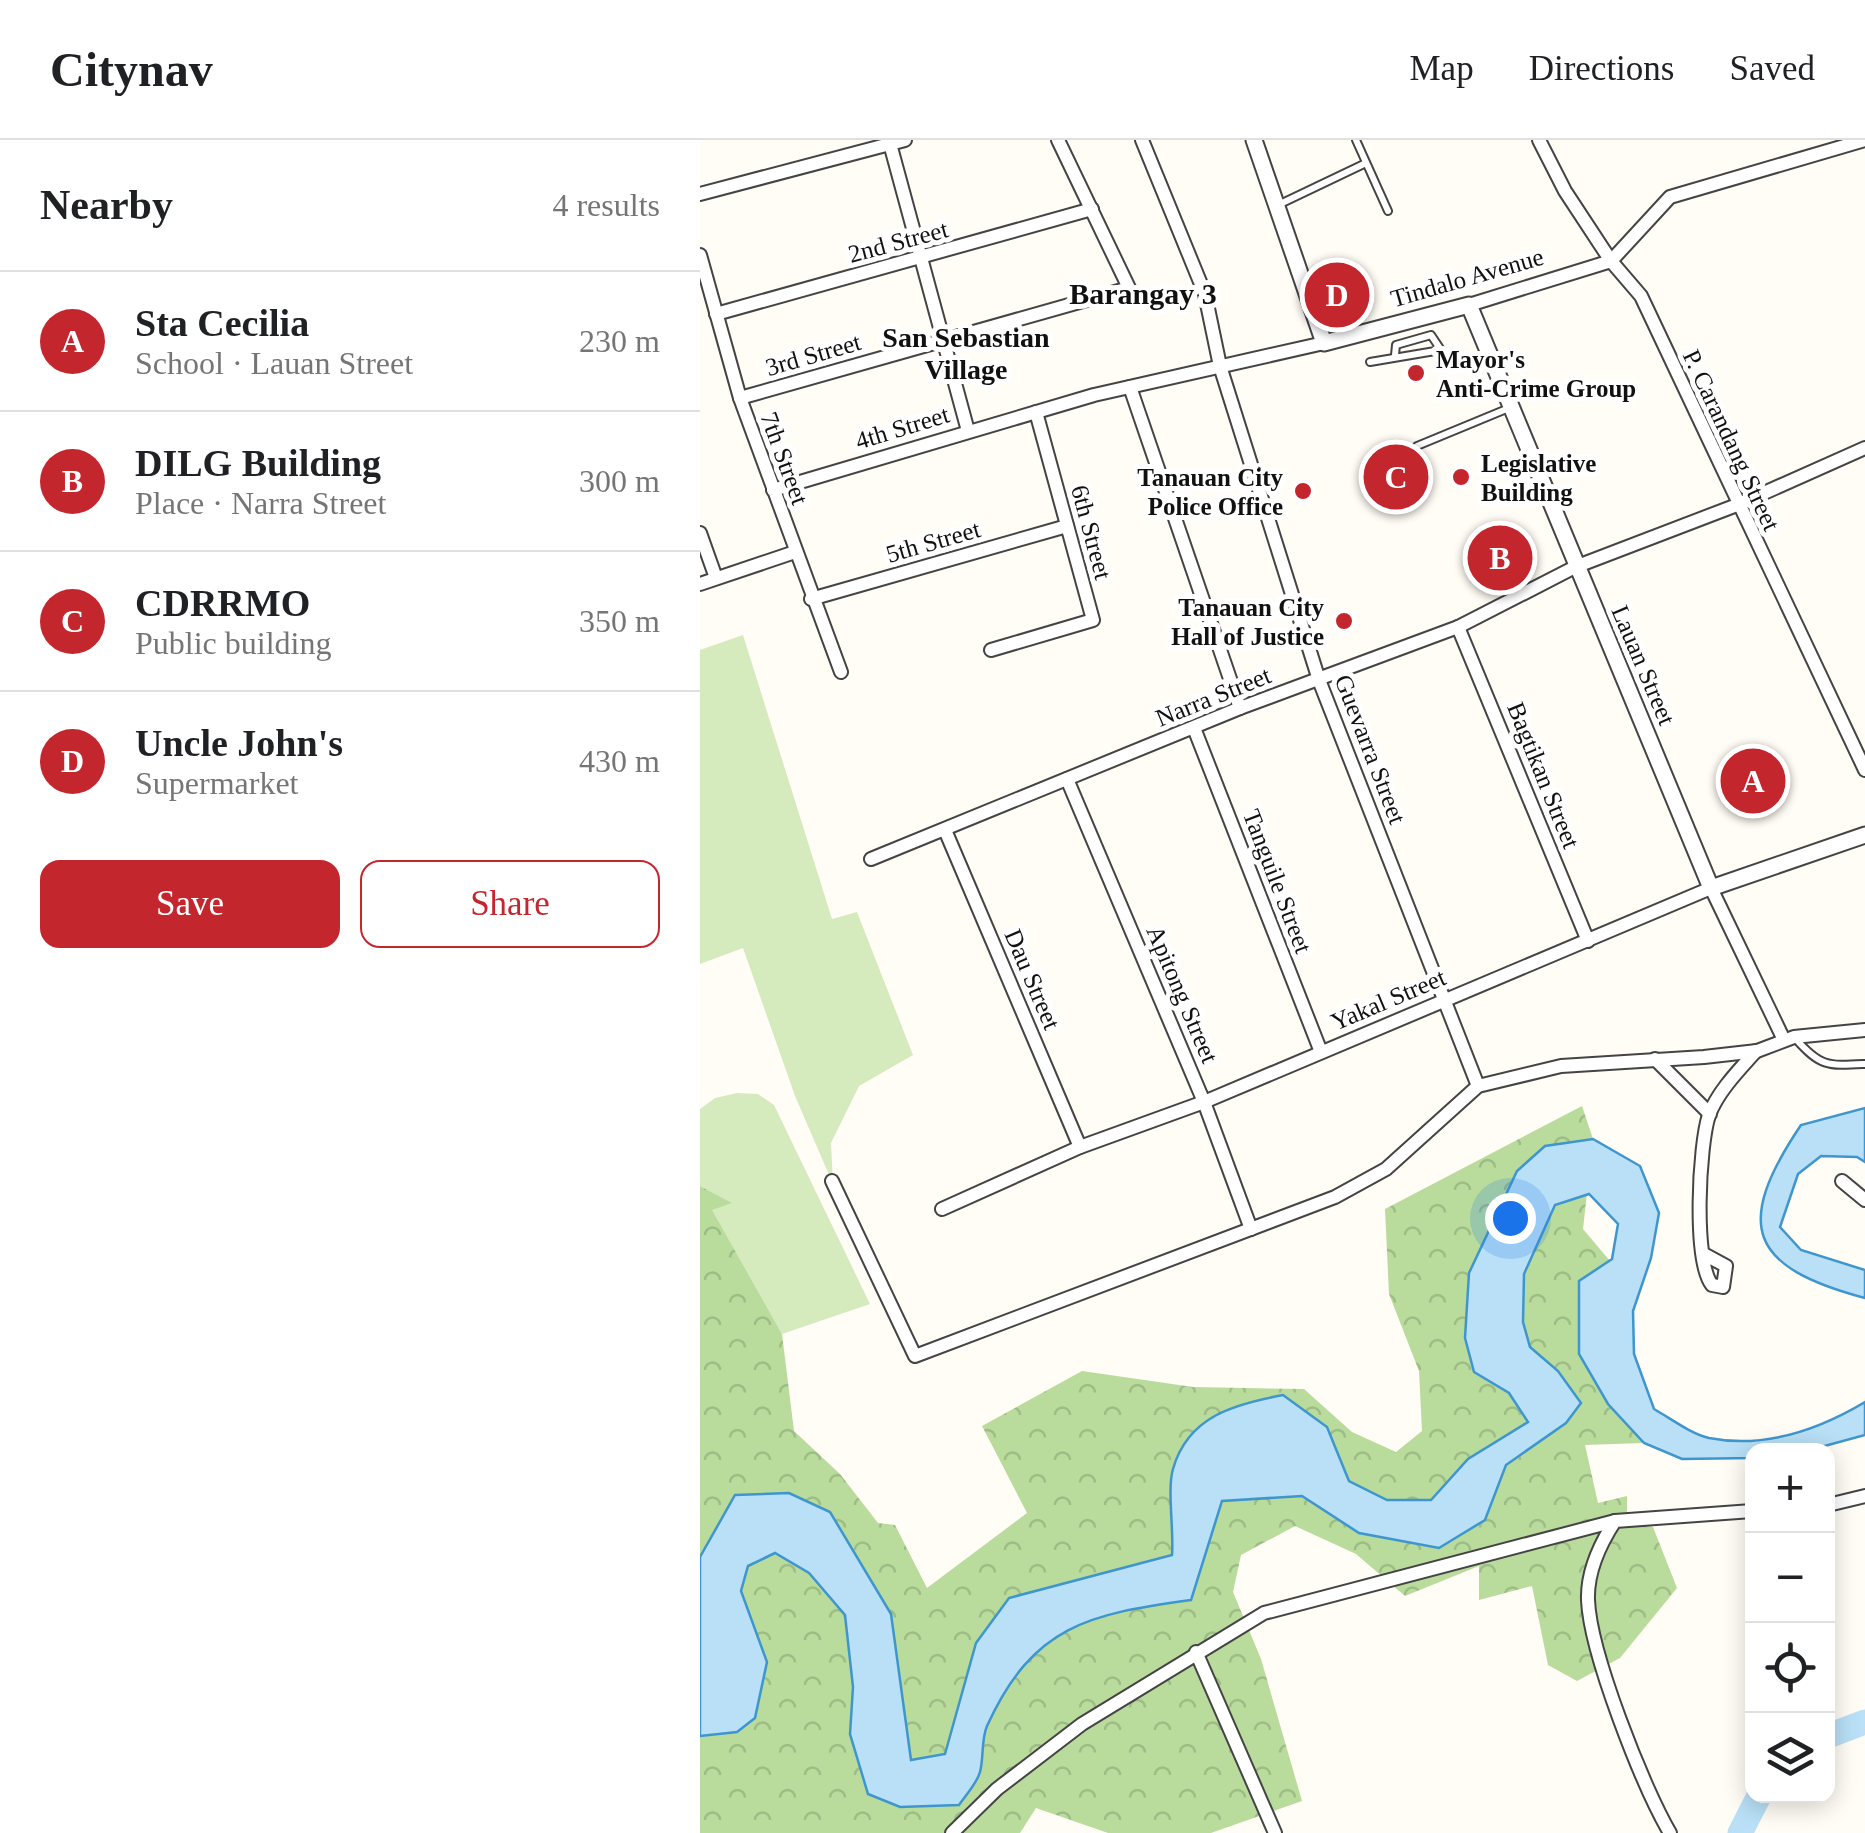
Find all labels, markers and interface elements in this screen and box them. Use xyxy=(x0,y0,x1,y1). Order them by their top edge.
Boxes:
text: Citynav xyxy=(50,43,213,96)
text: Map xyxy=(1410,49,1474,88)
text: Directions xyxy=(1529,49,1674,88)
text: Saved xyxy=(1729,49,1815,88)
text: Nearby xyxy=(40,182,173,228)
text: 4 results xyxy=(552,187,660,223)
street label: 2nd Street xyxy=(845,215,951,268)
street label: Tindalo Avenue xyxy=(1388,243,1547,312)
pin: D xyxy=(1304,258,1370,332)
district label: Barangay 3 xyxy=(1069,277,1217,310)
text: Sta Cecilia xyxy=(135,302,309,344)
district label: San Sebastian Village xyxy=(882,322,1050,385)
text: A xyxy=(61,323,84,359)
text: 230 m xyxy=(579,323,660,359)
street label: 3rd Street xyxy=(762,328,864,381)
text: School · Lauan Street xyxy=(135,345,413,381)
street label: P. Carandang Street xyxy=(1678,345,1785,535)
place label: Mayor's Anti-Crime Group xyxy=(1436,346,1636,402)
marker: Mayor's Anti-Crime Group xyxy=(1405,362,1427,384)
street label: 4th Street xyxy=(852,400,952,454)
street label: 7th Street xyxy=(755,408,814,508)
pin: C xyxy=(1364,440,1428,514)
text: DILG Building xyxy=(135,442,381,484)
place label: Legislative Building xyxy=(1481,450,1596,506)
text: B xyxy=(62,463,83,499)
text: 300 m xyxy=(579,463,660,499)
place label: Tanauan City Police Office xyxy=(1137,464,1283,520)
marker: Legislative Building xyxy=(1450,466,1472,488)
marker: Tanauan City Police Office xyxy=(1292,480,1314,502)
street label: 6th Street xyxy=(1066,482,1117,582)
text: Place · Narra Street xyxy=(135,485,386,521)
street label: 5th Street xyxy=(883,515,983,568)
pin: B xyxy=(1468,520,1532,596)
text: CDRRMO xyxy=(135,582,310,624)
place label: Tanauan City Hall of Justice xyxy=(1171,594,1324,650)
street label: Lauan Street xyxy=(1606,601,1681,729)
text: C xyxy=(61,603,84,639)
text: 350 m xyxy=(579,603,660,639)
marker: Tanauan City Hall of Justice xyxy=(1333,610,1355,632)
text: Public building xyxy=(135,625,331,661)
street label: Narra Street xyxy=(1152,661,1275,732)
street label: Guevarra Street xyxy=(1330,671,1411,828)
street label: Bagtikan Street xyxy=(1502,698,1585,852)
text: Uncle John's xyxy=(135,722,343,764)
text: D xyxy=(61,743,84,779)
text: 430 m xyxy=(579,743,660,779)
pin: A xyxy=(1720,744,1786,818)
text: Supermarket xyxy=(135,765,299,801)
street label: Tanguile Street xyxy=(1238,806,1317,957)
button: Save xyxy=(40,860,340,948)
button: Share xyxy=(360,860,660,948)
street label: Apitong Street xyxy=(1141,921,1224,1067)
street label: Dau Street xyxy=(999,925,1066,1033)
street label: Yakal Street xyxy=(1327,963,1450,1036)
your location xyxy=(1485,1193,1536,1244)
map controls xyxy=(1745,1443,1835,1803)
button: + xyxy=(1745,1443,1835,1533)
button: − xyxy=(1745,1533,1835,1623)
button: locate xyxy=(1745,1623,1835,1713)
button: layers xyxy=(1745,1713,1835,1803)

